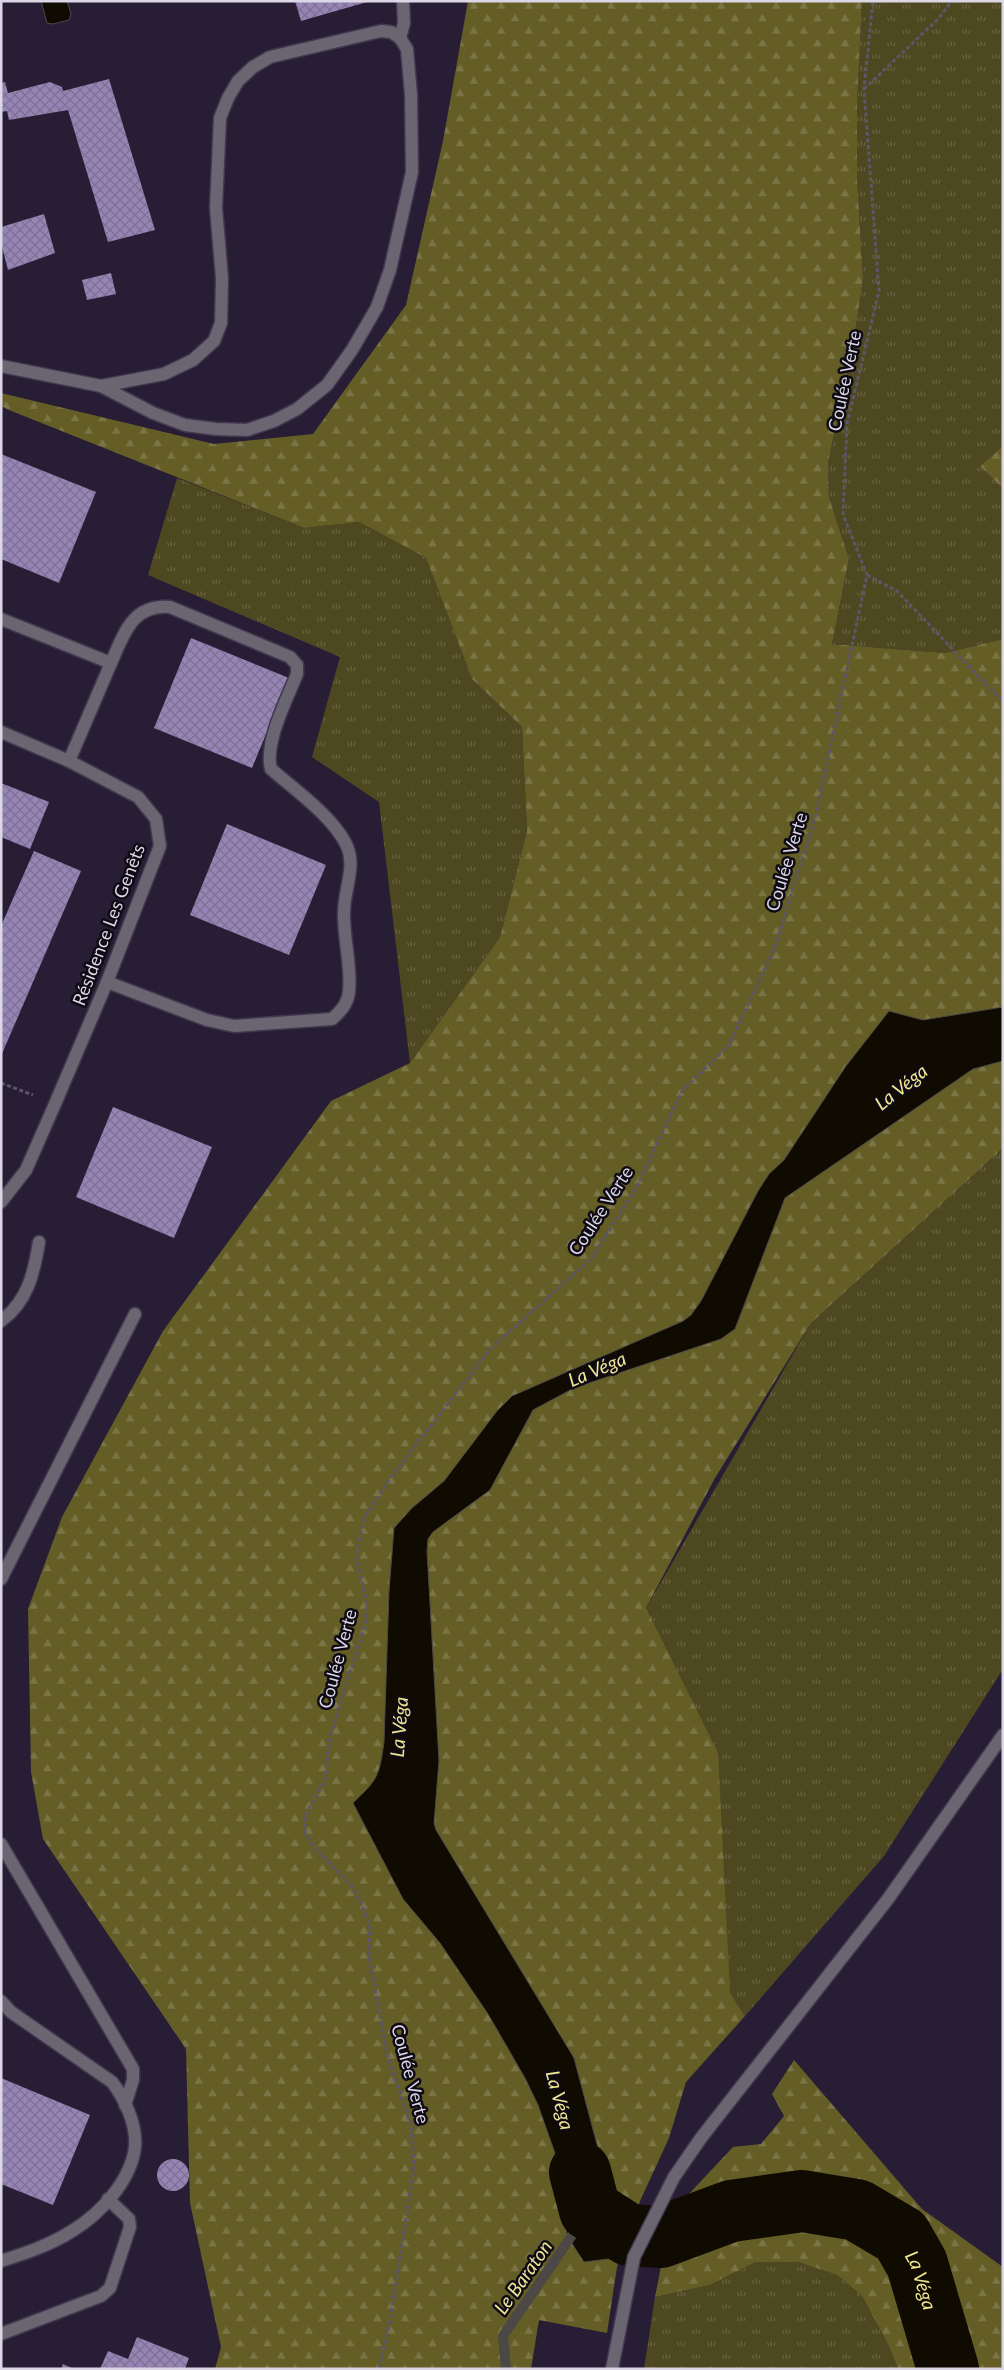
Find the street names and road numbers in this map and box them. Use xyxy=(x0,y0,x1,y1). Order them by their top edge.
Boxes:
street label: Coulée Verte xyxy=(823,329,865,433)
street label: Coulée Verte xyxy=(761,810,811,914)
street label: Résidence Les Genêts xyxy=(67,841,149,1009)
street label: Coulée Verte xyxy=(563,1162,637,1259)
street label: Coulée Verte xyxy=(313,1607,361,1711)
street label: Coulée Verte xyxy=(387,2022,435,2126)

